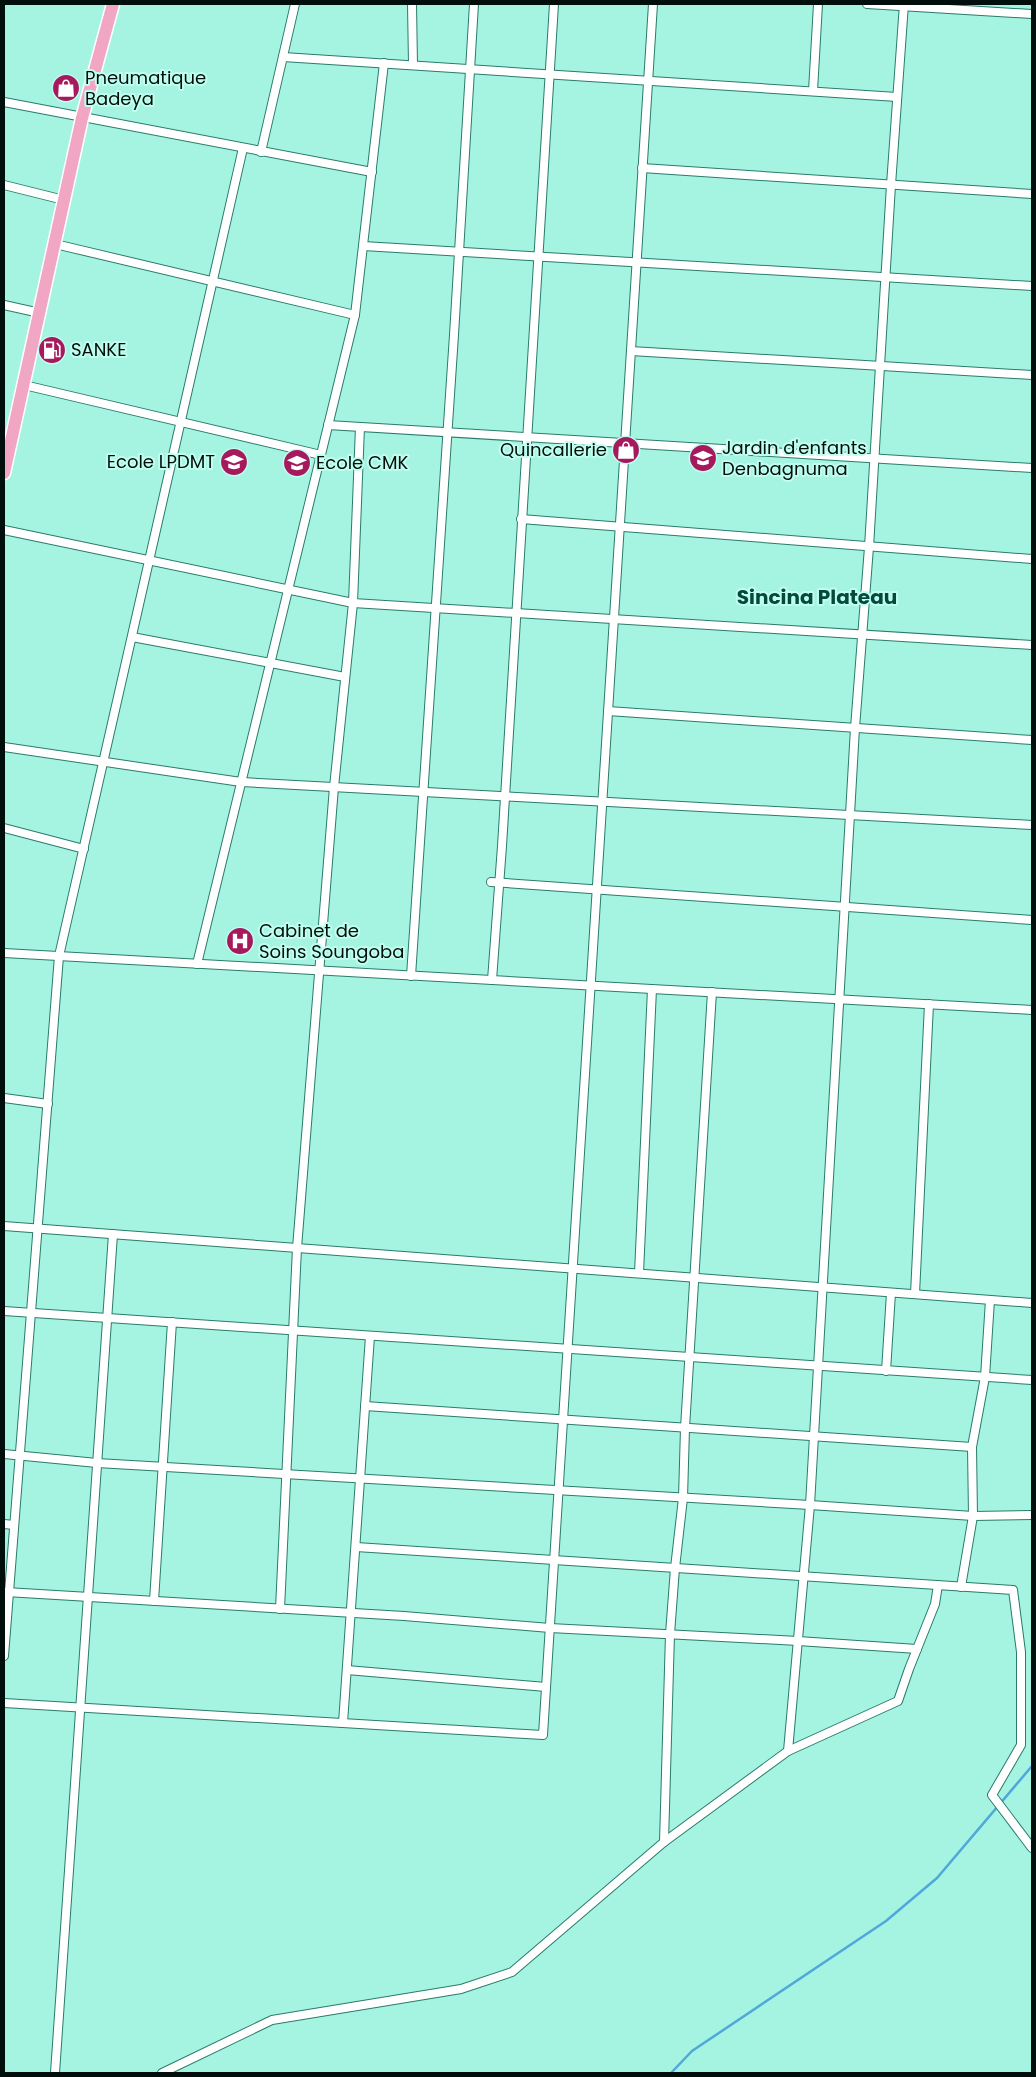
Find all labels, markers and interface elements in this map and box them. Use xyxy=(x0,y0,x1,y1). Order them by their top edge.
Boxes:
place label: Pneumatique Badeya xyxy=(85,65,206,111)
shop icon: Pneumatique Badeya xyxy=(51,73,81,103)
fuel station icon: SANKE xyxy=(37,335,67,365)
place label: SANKE xyxy=(71,337,126,362)
shop icon: Quincallerie xyxy=(611,435,641,465)
place label: Jardin d'enfants Denbagnuma xyxy=(722,435,867,481)
place label: Quincallerie xyxy=(500,437,607,462)
school or university icon: Jardin d'enfants Denbagnuma xyxy=(688,443,718,473)
school or university icon: Ecole LPDMT xyxy=(219,447,249,477)
school or university icon: Ecole CMK xyxy=(282,448,312,478)
place label: Ecole LPDMT xyxy=(107,449,215,474)
place label: Ecole CMK xyxy=(316,450,408,475)
district label: Sincina Plateau xyxy=(737,583,897,611)
place label: Cabinet de Soins Soungoba xyxy=(259,918,404,964)
hospital icon: Cabinet de Soins Soungoba xyxy=(225,926,255,956)

